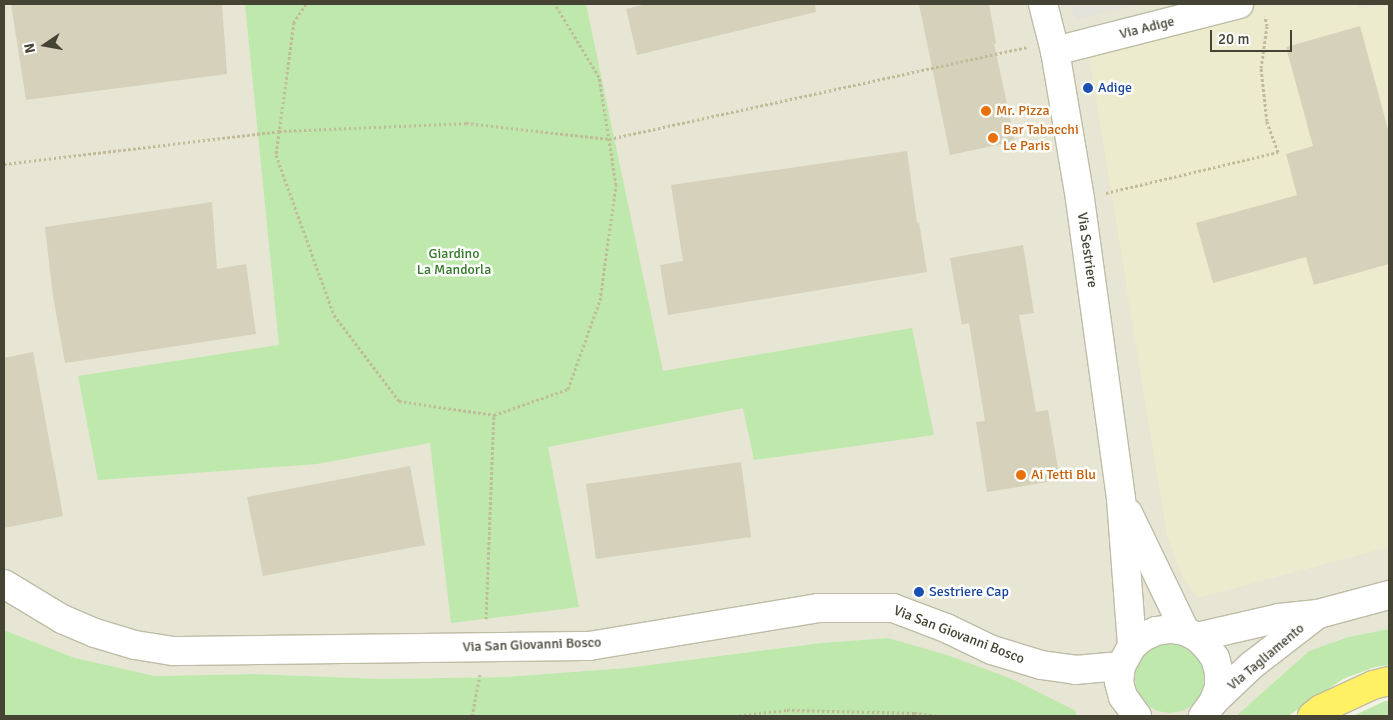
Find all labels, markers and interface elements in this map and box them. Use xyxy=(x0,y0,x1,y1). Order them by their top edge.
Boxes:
street label: Via Adige xyxy=(1118,13,1176,43)
north arrow xyxy=(20,20,70,70)
scale bar xyxy=(1213,20,1296,52)
text: 20 m xyxy=(1218,30,1249,48)
text: N xyxy=(21,42,39,55)
place label: Adige xyxy=(1098,80,1132,96)
marker: Adige xyxy=(1082,82,1094,94)
place label: Mr. Pizza xyxy=(996,103,1050,119)
marker: Mr. Pizza xyxy=(980,105,992,117)
place label: Bar Tabacchi Le Paris xyxy=(1003,122,1079,154)
marker: Bar Tabacchi Le Paris xyxy=(987,132,999,144)
street label: Via Sestriere xyxy=(1073,211,1101,289)
park label: Giardino La Mandorla xyxy=(417,246,491,278)
place label: Ai Tetti Blu xyxy=(1031,467,1096,483)
marker: Ai Tetti Blu xyxy=(1015,469,1027,481)
place label: Sestriere Cap xyxy=(929,584,1009,600)
marker: Sestriere Cap xyxy=(913,586,925,598)
street label: Via San Giovanni Bosco xyxy=(891,602,1027,668)
street label: Via Tagliamento xyxy=(1224,620,1308,694)
street label: Via San Giovanni Bosco xyxy=(462,634,602,656)

